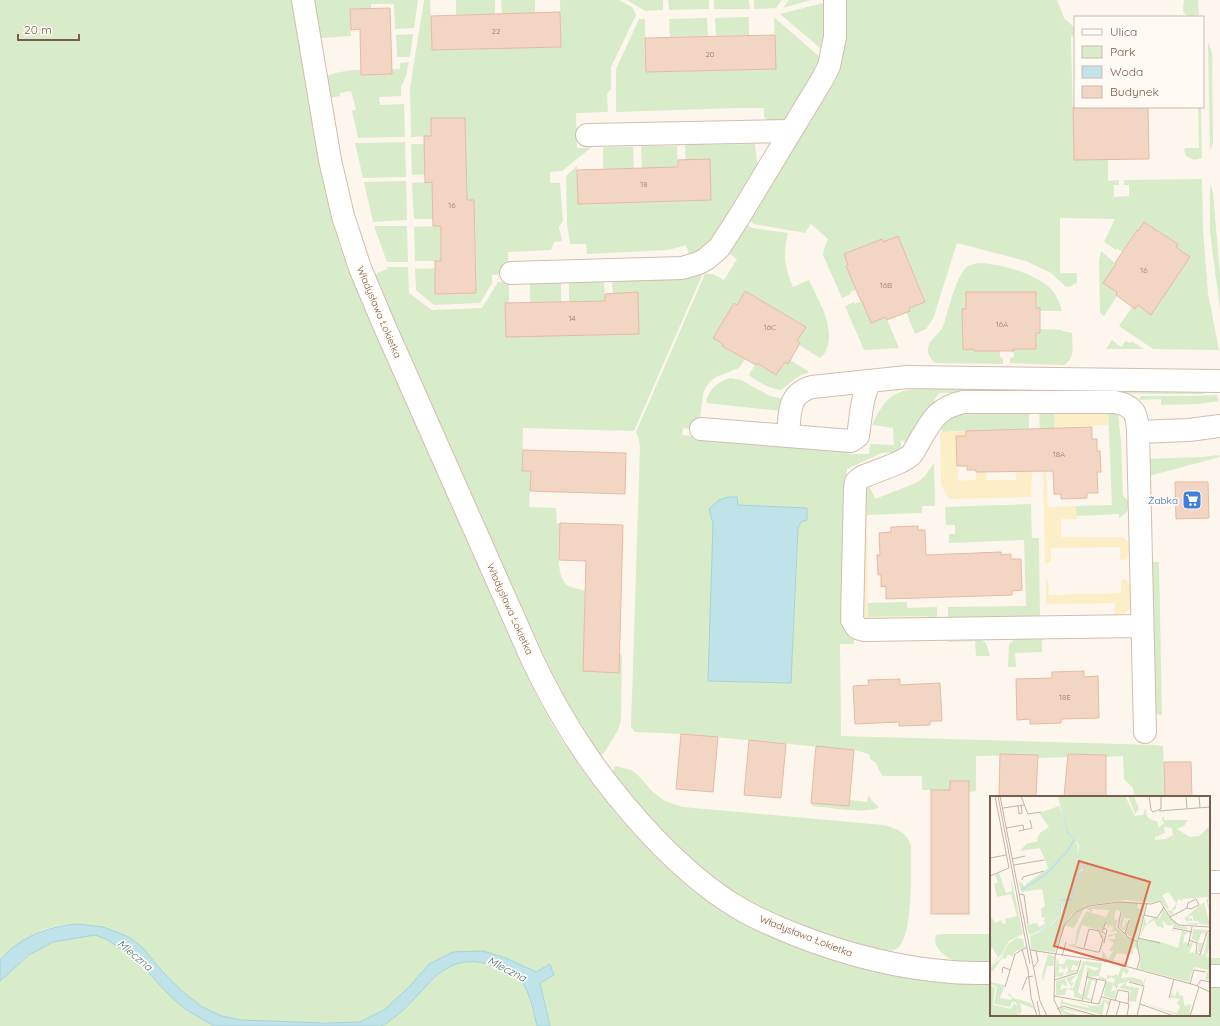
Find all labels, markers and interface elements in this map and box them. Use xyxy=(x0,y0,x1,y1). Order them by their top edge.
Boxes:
scale bar xyxy=(18,16,79,42)
legend xyxy=(1074,16,1204,108)
text: 20 m xyxy=(24,22,52,37)
text: Ulica xyxy=(1110,24,1137,39)
house number: 22 xyxy=(492,26,501,36)
text: Park xyxy=(1110,44,1135,59)
house number: 20 xyxy=(705,49,715,59)
text: Woda xyxy=(1110,64,1143,79)
text: Budynek xyxy=(1110,84,1159,99)
house number: 18 xyxy=(640,179,648,189)
house number: 16 xyxy=(448,200,456,210)
street label: Władysława Łokietka xyxy=(354,264,404,360)
house number: 16 xyxy=(1140,265,1148,275)
house number: 16B xyxy=(880,280,892,290)
house number: 14 xyxy=(568,313,576,323)
house number: 16A xyxy=(996,319,1008,329)
house number: 16C xyxy=(764,322,776,332)
house number: 18A xyxy=(1053,449,1065,459)
supermarket icon: Żabka xyxy=(1181,489,1203,511)
place label: Żabka xyxy=(1148,494,1178,507)
street label: Władysława Łokietka xyxy=(484,561,536,657)
house number: 18E xyxy=(1059,692,1071,702)
inset map xyxy=(990,796,1210,1016)
street label: Władysława Łokietka xyxy=(758,912,854,960)
water label: Mleczna xyxy=(115,936,156,975)
water label: Mleczna xyxy=(485,953,530,985)

